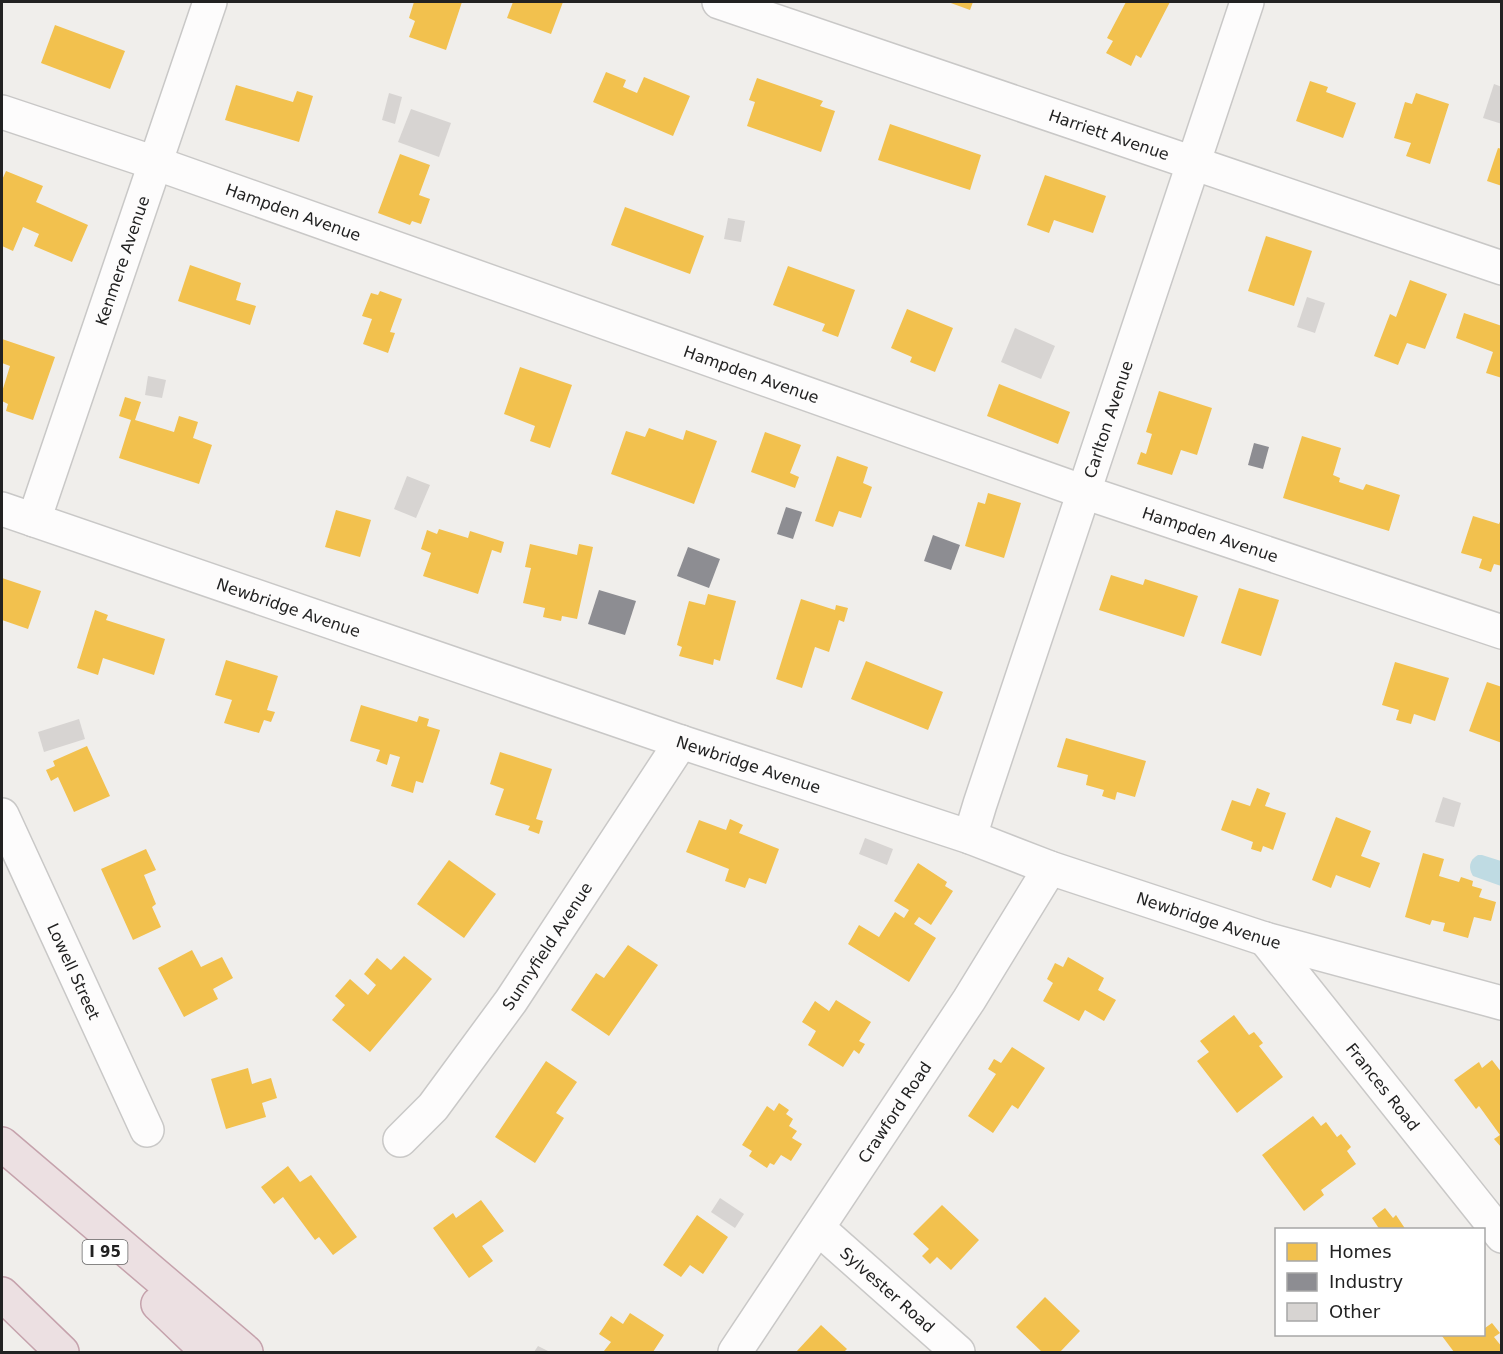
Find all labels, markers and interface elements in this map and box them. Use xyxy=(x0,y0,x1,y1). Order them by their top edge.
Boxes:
street label: Harriett Avenue xyxy=(1046,106,1172,164)
street label: Hampden Avenue xyxy=(223,180,363,245)
street label: Kenmere Avenue xyxy=(92,193,153,328)
street label: Hampden Avenue xyxy=(681,342,821,407)
street label: Carlton Avenue xyxy=(1080,358,1137,481)
street label: Hampden Avenue xyxy=(1140,503,1281,566)
street label: Newbridge Avenue xyxy=(214,574,363,641)
street label: Newbridge Avenue xyxy=(674,732,823,797)
street label: Sunnyfield Avenue xyxy=(499,879,596,1014)
street label: Newbridge Avenue xyxy=(1134,888,1283,953)
street label: Lowell Street xyxy=(43,920,104,1023)
street label: Frances Road xyxy=(1342,1039,1423,1135)
street label: Crawford Road xyxy=(854,1058,935,1167)
legend xyxy=(1275,1228,1485,1336)
road number: I 95 xyxy=(82,1240,128,1264)
text: Homes xyxy=(1329,1241,1392,1262)
street label: Sylvester Road xyxy=(836,1243,938,1337)
text: Industry xyxy=(1329,1271,1403,1292)
text: Other xyxy=(1329,1301,1381,1322)

